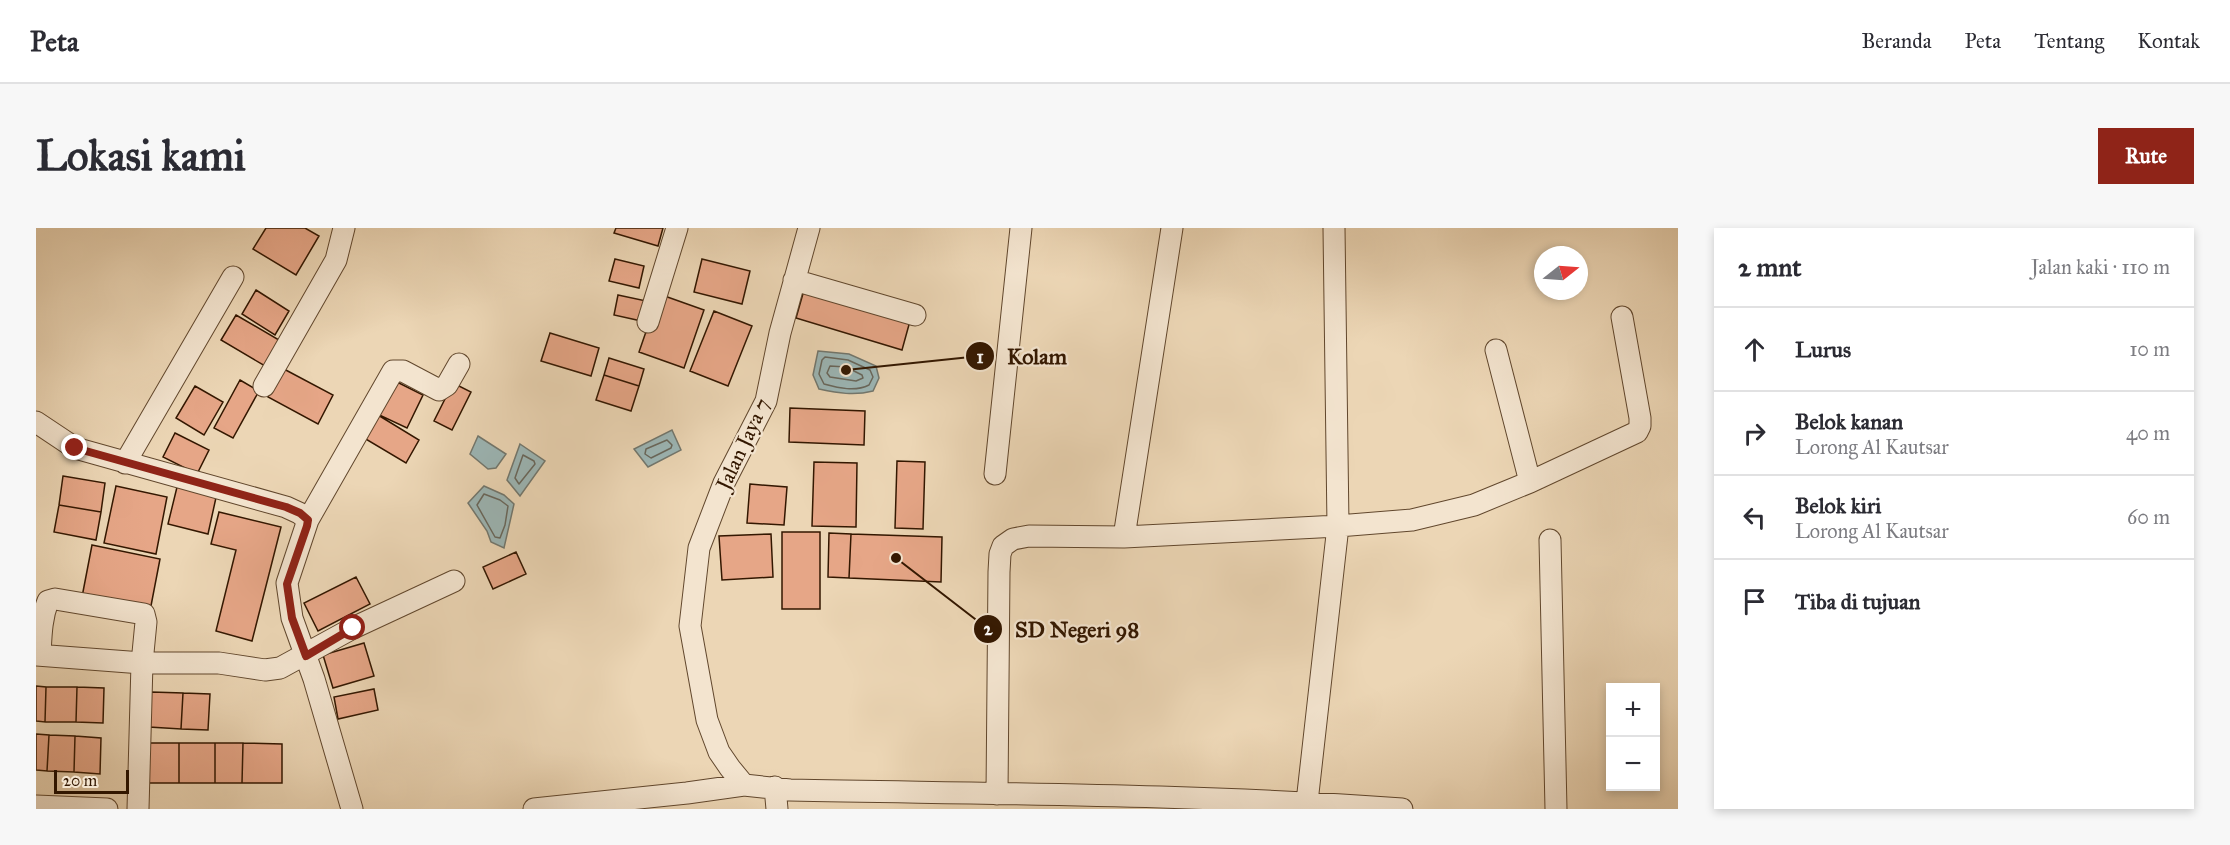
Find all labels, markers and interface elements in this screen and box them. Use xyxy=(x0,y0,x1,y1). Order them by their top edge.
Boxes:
text: Peta xyxy=(30,24,79,59)
text: Beranda xyxy=(1861,28,1932,54)
text: Peta xyxy=(1965,28,2001,54)
text: Tentang xyxy=(2034,28,2104,54)
text: Kontak xyxy=(2137,28,2200,54)
button: Rute xyxy=(2098,128,2194,184)
text: Lokasi kami xyxy=(36,130,246,182)
north arrow xyxy=(1534,246,1588,300)
text: 2 mnt xyxy=(1738,251,1801,283)
text: Jalan kaki · 110 m xyxy=(2031,255,2170,279)
icon: ahead xyxy=(1738,333,1771,366)
callout: Kolam xyxy=(965,336,1079,376)
text: Lurus xyxy=(1795,336,1851,363)
text: 10 m xyxy=(2129,337,2170,361)
text: Kolam xyxy=(1007,343,1068,370)
text: 1 xyxy=(976,346,984,368)
street label: Jalan Jaya 7 xyxy=(710,394,776,496)
text: Belok kanan xyxy=(1795,408,1903,435)
icon: right xyxy=(1738,417,1771,450)
text: 40 m xyxy=(2126,421,2170,445)
route end xyxy=(61,434,87,460)
text: Lorong Al Kautsar xyxy=(1795,435,1949,459)
text: Belok kiri xyxy=(1795,492,1881,519)
icon: left xyxy=(1738,501,1771,534)
text: 60 m xyxy=(2127,505,2170,529)
text: Lorong Al Kautsar xyxy=(1795,519,1949,543)
icon: arrive xyxy=(1738,585,1771,618)
text: Tiba di tujuan xyxy=(1795,588,1920,615)
callout: SD Negeri 98 xyxy=(973,609,1151,649)
route start xyxy=(339,614,365,640)
text: SD Negeri 98 xyxy=(1015,616,1139,643)
text: 2 xyxy=(984,618,994,640)
map controls xyxy=(1606,683,1660,791)
button: + xyxy=(1606,683,1660,737)
button: − xyxy=(1606,737,1660,791)
scale bar xyxy=(54,767,129,794)
text: 20 m xyxy=(63,771,97,790)

